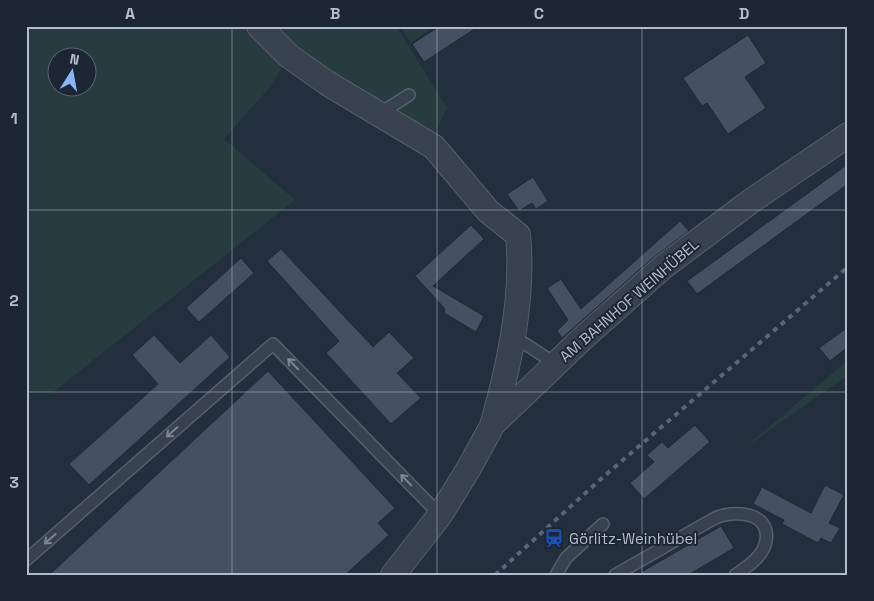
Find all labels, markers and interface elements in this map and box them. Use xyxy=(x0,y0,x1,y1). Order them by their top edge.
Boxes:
text: A xyxy=(125,3,135,24)
text: B xyxy=(330,3,340,24)
text: C xyxy=(534,3,544,24)
text: D xyxy=(739,3,749,24)
north arrow xyxy=(48,48,98,98)
text: N xyxy=(68,50,81,69)
text: 1 xyxy=(10,108,18,129)
street label: AM BAHNHOF WEINHÜBEL xyxy=(555,234,703,366)
text: 2 xyxy=(9,290,19,311)
one-way arrow xyxy=(287,358,299,370)
one-way arrow xyxy=(166,426,179,438)
text: 3 xyxy=(9,472,19,493)
one-way arrow xyxy=(400,474,412,487)
station icon: Görlitz-Weinhübel xyxy=(543,527,565,549)
place label: Görlitz-Weinhübel xyxy=(569,529,697,548)
one-way arrow xyxy=(44,533,57,545)

